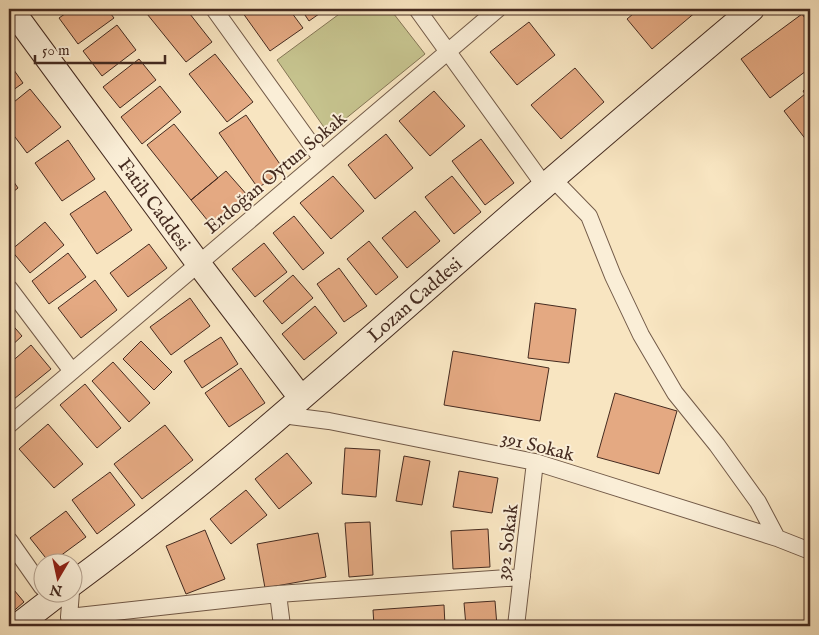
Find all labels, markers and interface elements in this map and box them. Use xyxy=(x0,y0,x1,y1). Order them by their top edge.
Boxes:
scale bar xyxy=(35,32,165,64)
text: 50 m xyxy=(42,41,70,60)
street label: Erdoğan Oytun Sokak xyxy=(201,107,353,240)
street label: Fatih Caddesi xyxy=(112,154,195,256)
street label: Lozan Caddesi xyxy=(363,253,468,348)
street label: 391 Sokak xyxy=(498,426,578,468)
street label: 392 Sokak xyxy=(491,502,525,582)
north arrow xyxy=(32,552,82,602)
text: N xyxy=(49,580,65,600)

